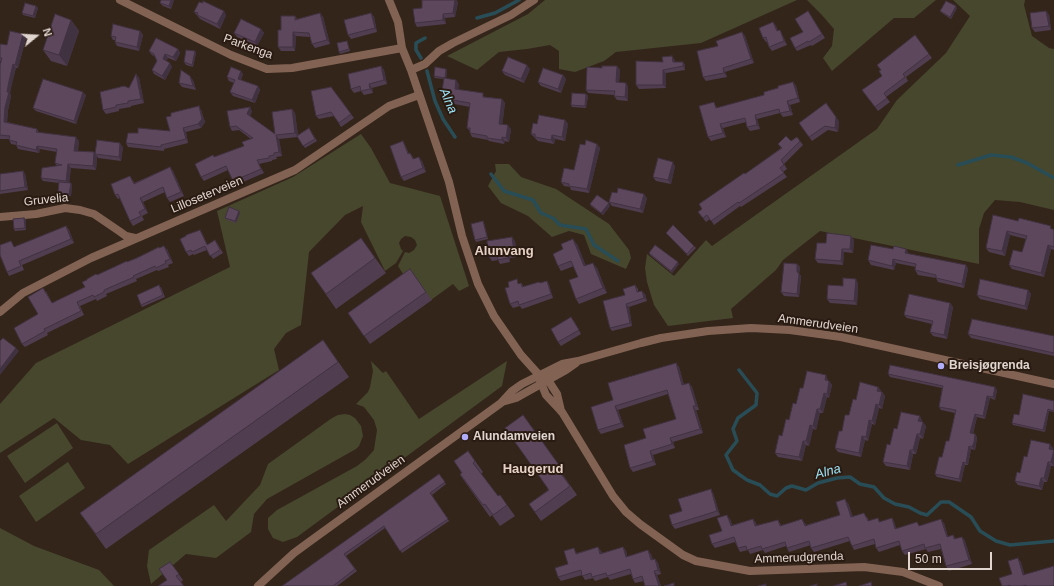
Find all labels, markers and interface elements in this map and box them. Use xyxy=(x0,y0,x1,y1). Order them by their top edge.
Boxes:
north arrow xyxy=(16,16,56,56)
text: N xyxy=(40,27,54,38)
street label: Parkenga xyxy=(221,31,275,63)
water label: Alna xyxy=(436,86,460,116)
street label: Lilloseterveien xyxy=(169,173,245,217)
street label: Gruvelia xyxy=(23,191,69,209)
district label: Alunvang xyxy=(474,243,534,259)
street label: Ammerudveien xyxy=(777,311,859,337)
place label: Breisjøgrenda xyxy=(949,359,1030,373)
marker: Breisjøgrenda xyxy=(936,361,946,371)
place label: Alundamveien xyxy=(473,430,555,444)
marker: Alundamveien xyxy=(460,432,470,442)
street label: Ammerudveien xyxy=(334,452,408,512)
district label: Haugerud xyxy=(503,461,563,477)
water label: Alna xyxy=(813,461,843,483)
scale bar xyxy=(910,544,994,570)
street label: Ammerudgrenda xyxy=(754,549,844,567)
text: 50 m xyxy=(915,552,942,566)

